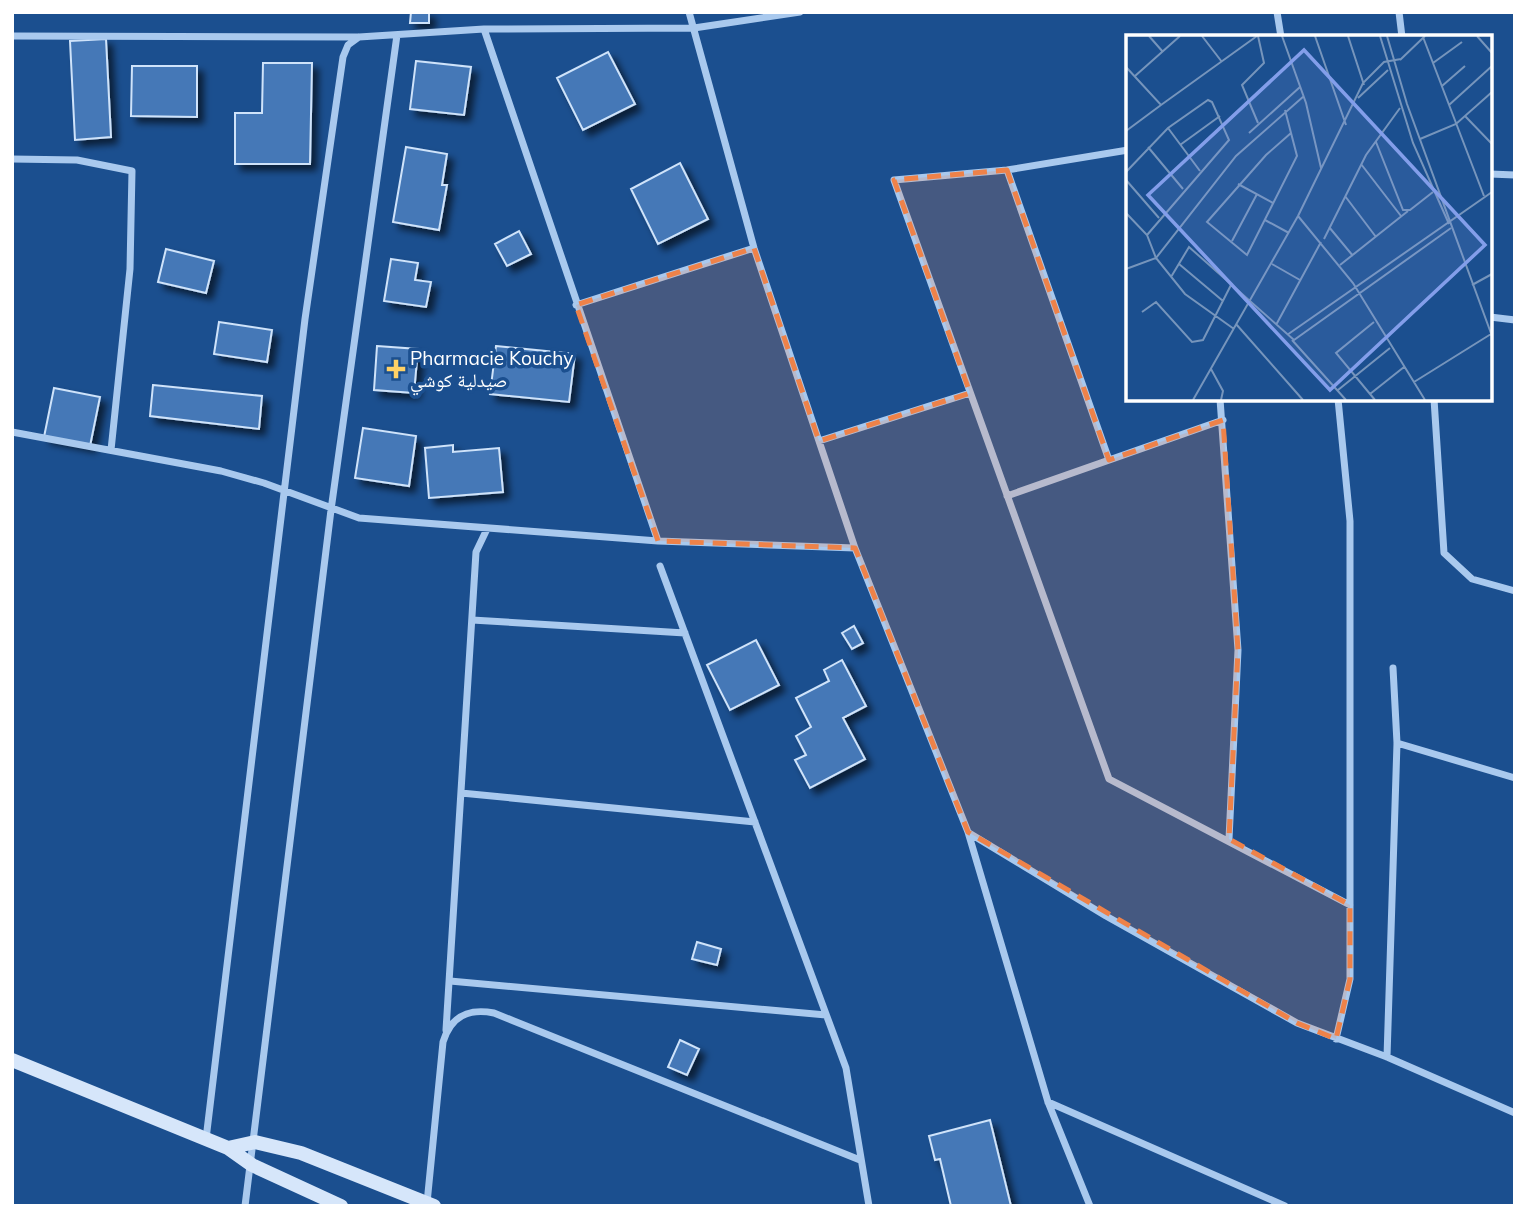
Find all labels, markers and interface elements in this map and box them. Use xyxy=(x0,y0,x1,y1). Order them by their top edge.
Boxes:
inset map xyxy=(1126,35,1492,401)
place label: Pharmacie Kouchy صيدلية كوشي xyxy=(410,346,573,396)
marker: Pharmacie Kouchy صيدلية كوشي xyxy=(388,361,404,377)

